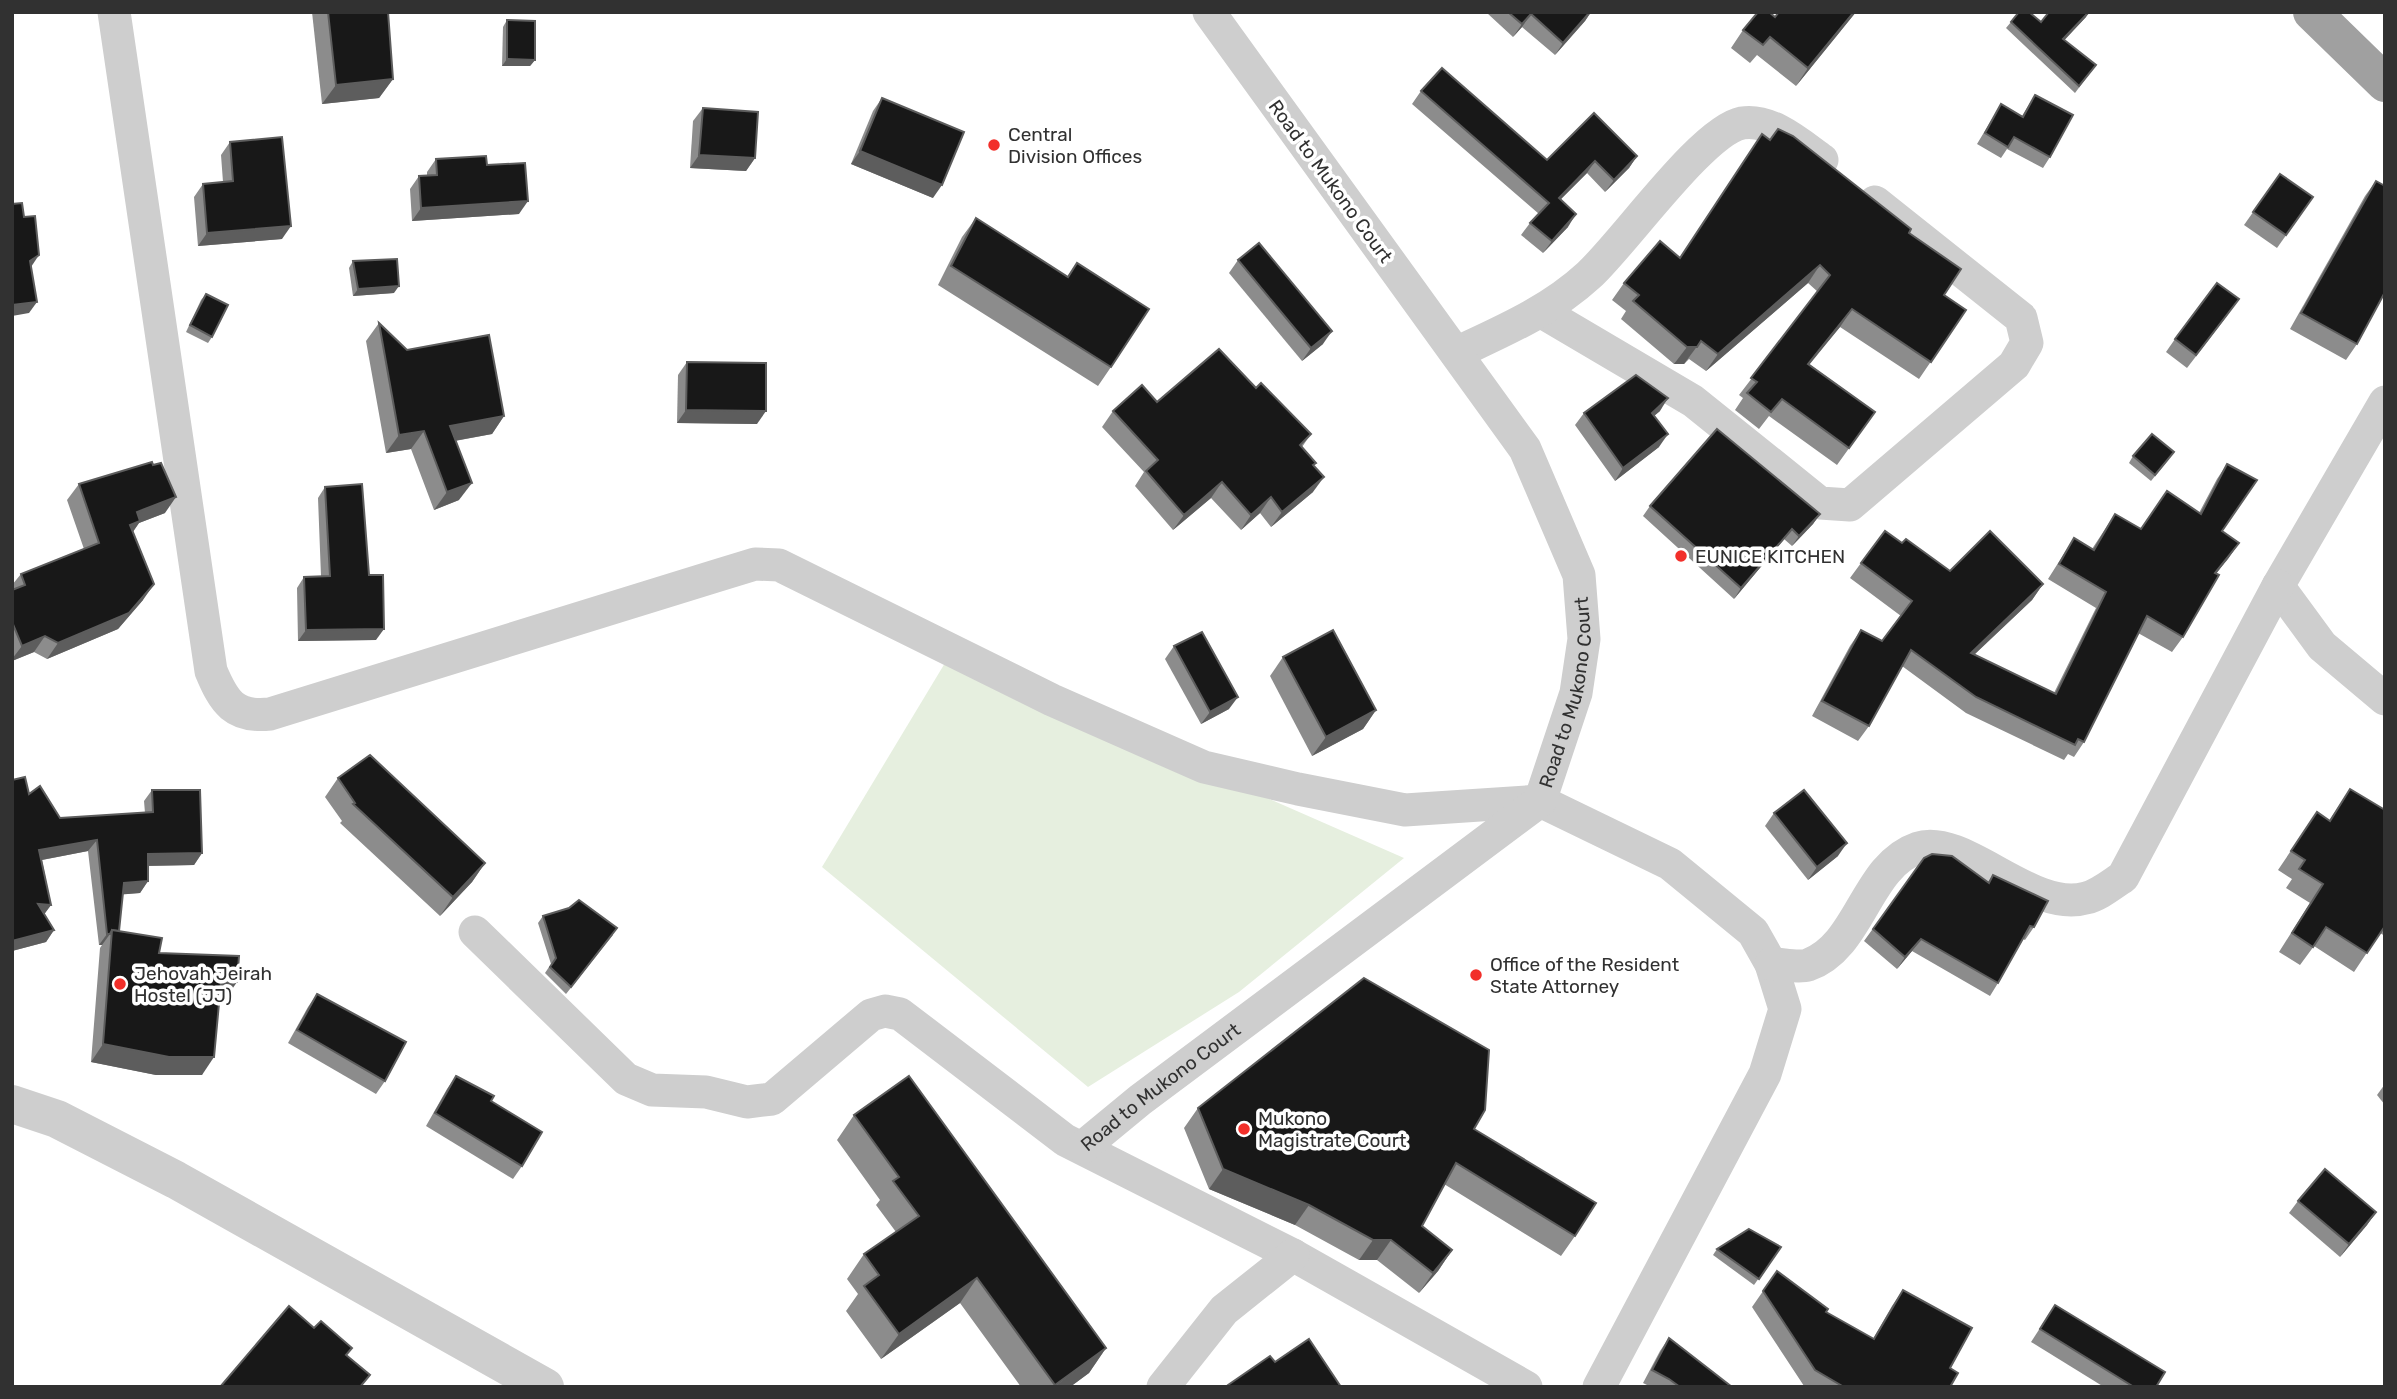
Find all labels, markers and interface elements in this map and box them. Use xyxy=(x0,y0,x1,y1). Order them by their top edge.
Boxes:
street label: Road to Mukono Court xyxy=(1264,95,1398,268)
place label: Central Division Offices xyxy=(1008,123,1142,168)
marker: Central Division Offices xyxy=(986,137,1002,153)
place label: EUNICE KITCHEN xyxy=(1695,545,1845,568)
marker: EUNICE KITCHEN xyxy=(1673,548,1689,564)
street label: Road to Mukono Court xyxy=(1534,595,1597,791)
place label: Office of the Resident State Attorney xyxy=(1490,953,1680,998)
place label: Jehovah Jeirah Hostel (JJ) xyxy=(134,962,272,1007)
marker: Office of the Resident State Attorney xyxy=(1468,967,1484,983)
marker: Jehovah Jeirah Hostel (JJ) xyxy=(112,976,128,992)
street label: Road to Mukono Court xyxy=(1076,1018,1245,1156)
place label: Mukono Magistrate Court xyxy=(1258,1107,1407,1152)
marker: Mukono Magistrate Court xyxy=(1236,1121,1252,1137)

